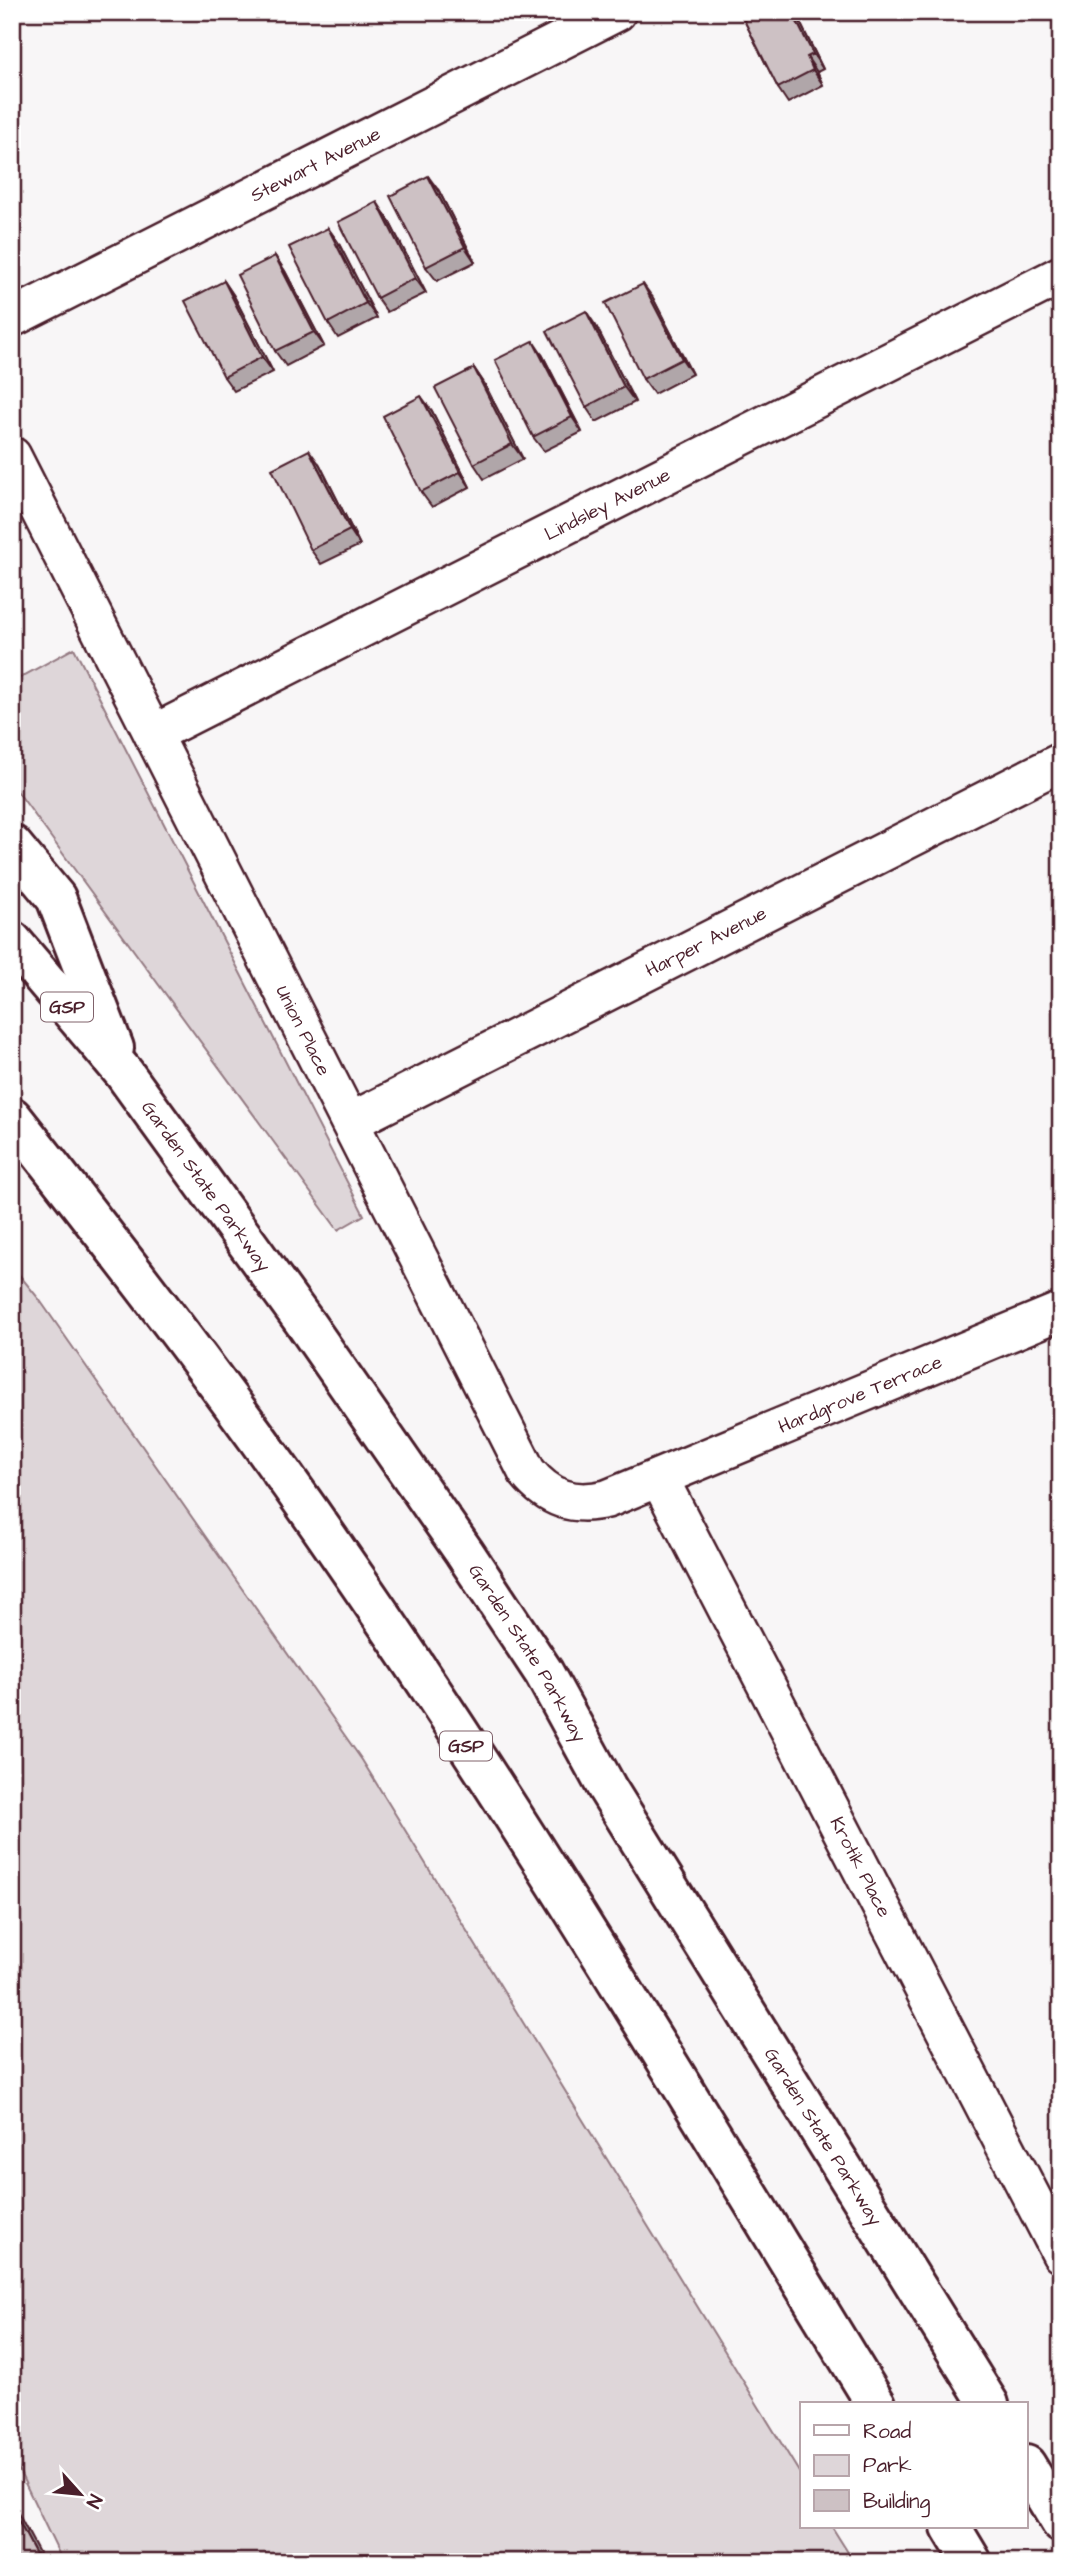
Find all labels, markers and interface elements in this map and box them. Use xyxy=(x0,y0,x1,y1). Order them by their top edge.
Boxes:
street label: Stewart Avenue xyxy=(246,120,385,209)
street label: Lindsley Avenue xyxy=(540,461,675,548)
street label: Harper Avenue xyxy=(641,900,771,984)
street label: Union Place xyxy=(269,981,337,1080)
road number: GSP xyxy=(41,992,93,1022)
street label: Garden State Parkway xyxy=(135,1095,277,1278)
street label: Hardgrove Terrace xyxy=(774,1348,946,1440)
street label: Garden State Parkway xyxy=(462,1559,593,1748)
road number: GSP xyxy=(440,1731,492,1760)
street label: Krotik Place xyxy=(823,1812,898,1922)
street label: Garden State Parkway xyxy=(758,2042,889,2232)
legend xyxy=(800,2402,1028,2528)
text: Road xyxy=(863,2417,911,2446)
text: Park xyxy=(863,2451,912,2480)
north arrow xyxy=(46,2458,116,2528)
text: Building xyxy=(863,2487,931,2518)
text: N xyxy=(79,2490,109,2513)

